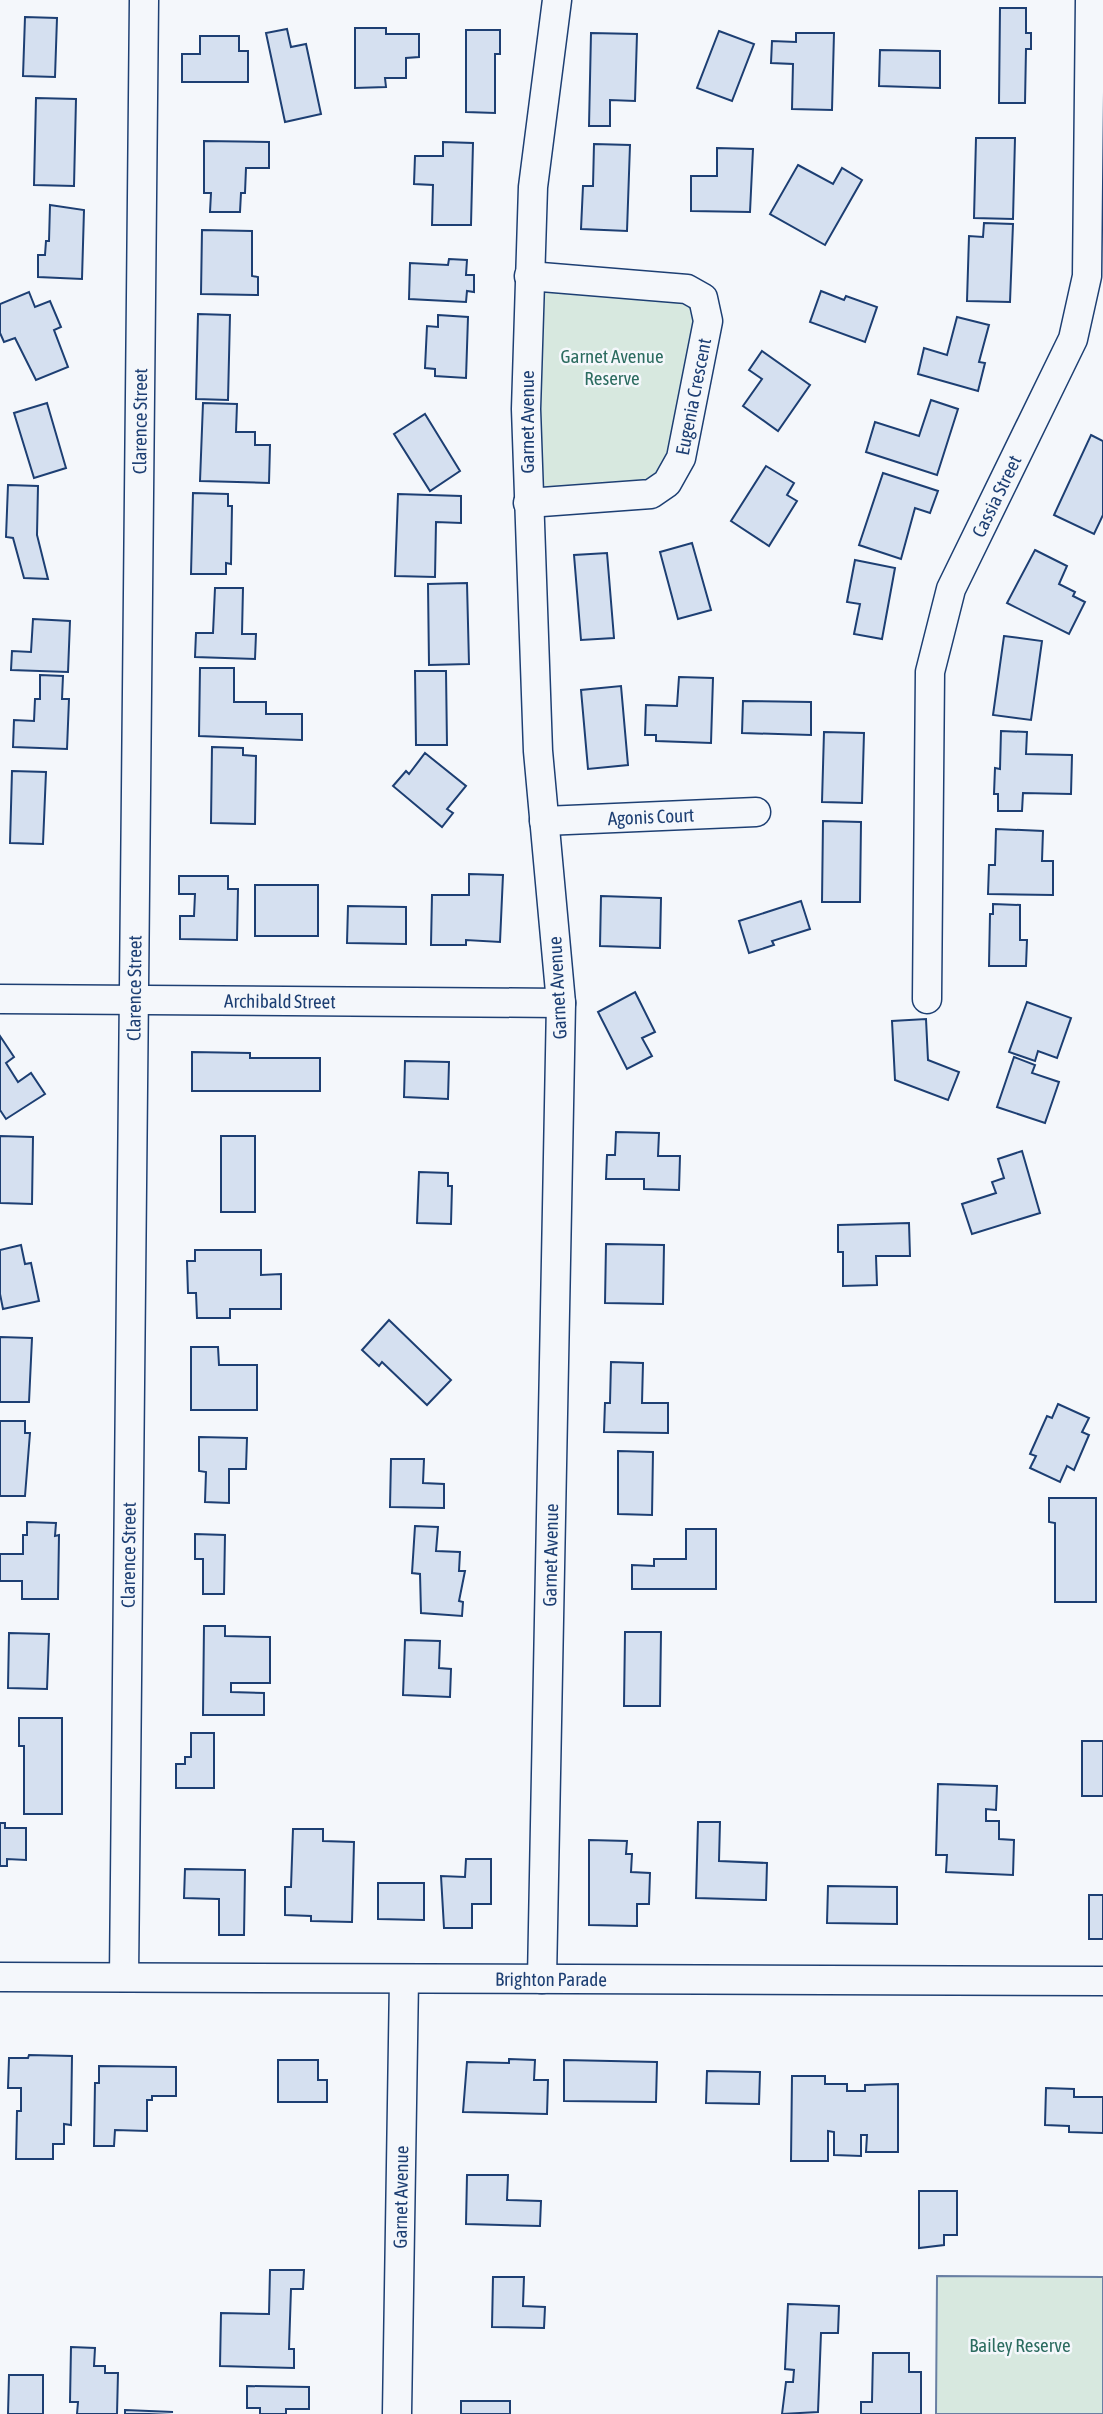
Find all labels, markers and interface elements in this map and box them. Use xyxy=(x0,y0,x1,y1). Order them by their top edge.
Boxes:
street label: Eugenia Crescent xyxy=(671,336,715,457)
park label: Garnet Avenue Reserve xyxy=(560,345,664,389)
street label: Clarence Street xyxy=(128,368,151,474)
street label: Garnet Avenue xyxy=(516,370,538,474)
street label: Cassia Street xyxy=(967,452,1026,541)
street label: Agonis Court xyxy=(607,804,695,829)
street label: Clarence Street xyxy=(122,935,146,1041)
street label: Garnet Avenue xyxy=(543,936,571,1040)
street label: Archibald Street xyxy=(224,990,336,1012)
street label: Clarence Street xyxy=(117,1502,140,1608)
street label: Garnet Avenue xyxy=(538,1503,562,1607)
street label: Brighton Parade xyxy=(495,1968,607,1990)
street label: Garnet Avenue xyxy=(389,2145,412,2249)
park label: Bailey Reserve xyxy=(969,2334,1071,2356)

